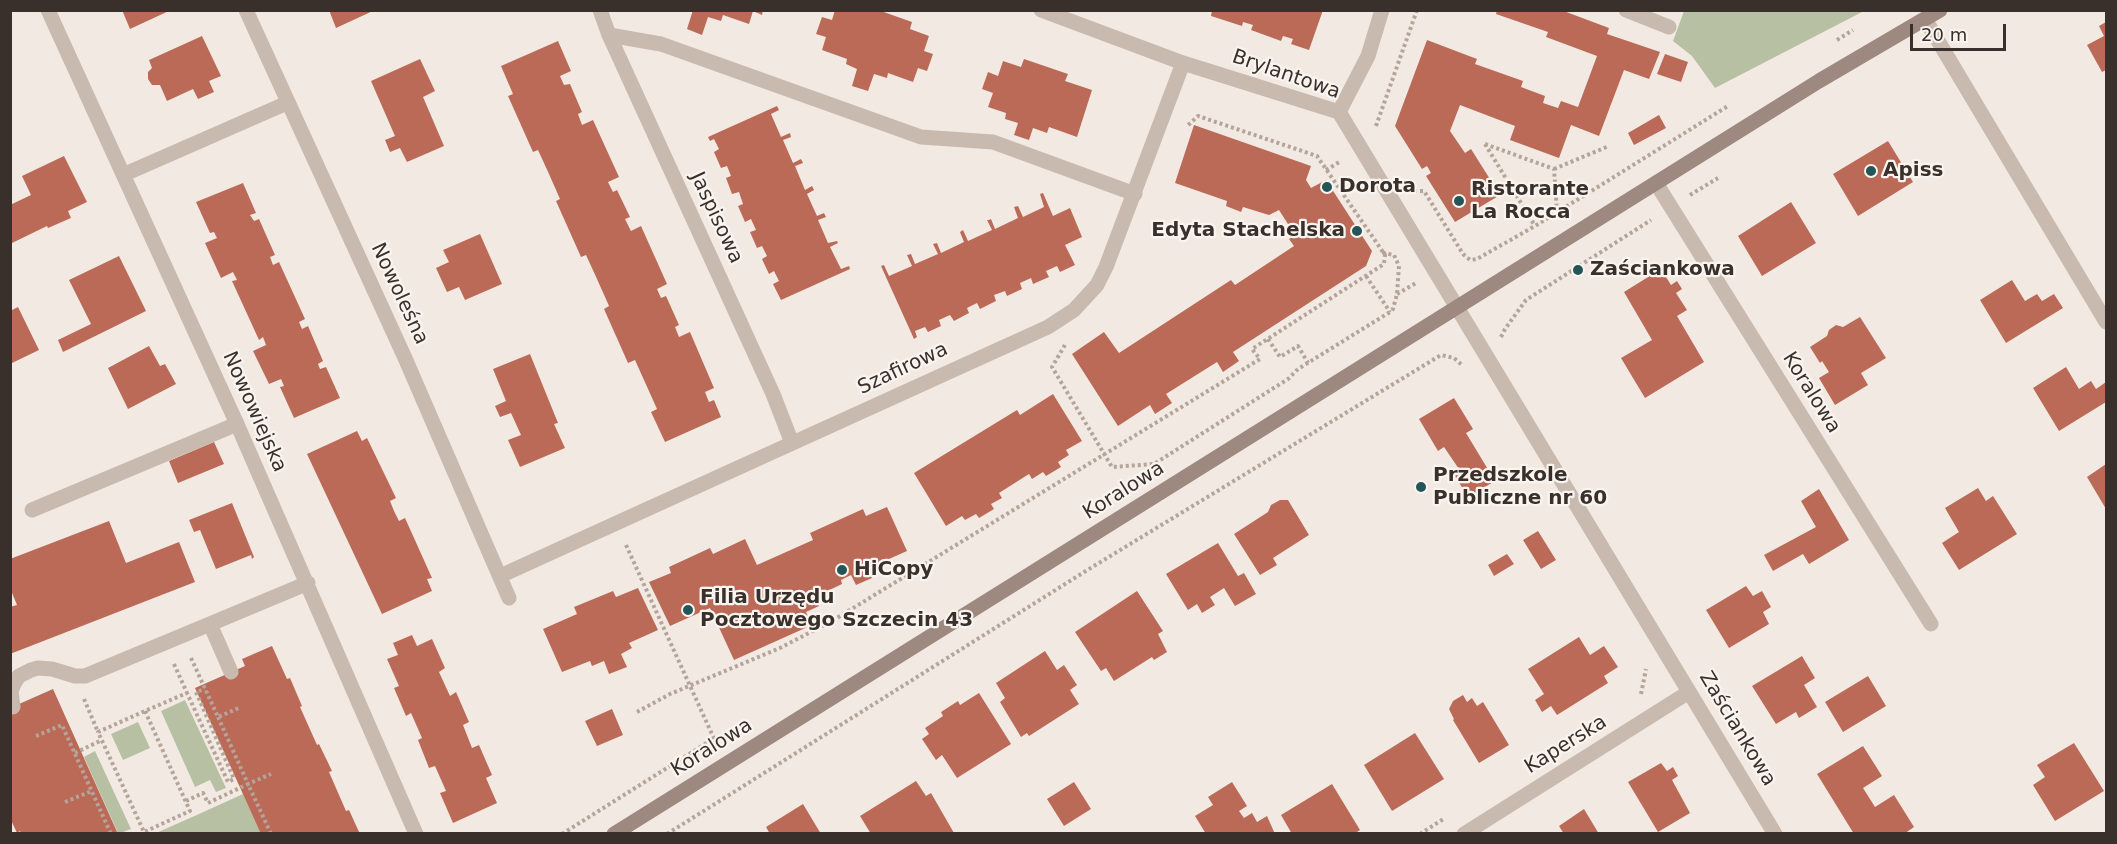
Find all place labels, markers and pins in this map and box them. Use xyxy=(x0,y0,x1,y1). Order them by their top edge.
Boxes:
place label: Apiss xyxy=(1883,159,1943,183)
marker: Apiss xyxy=(1864,164,1878,178)
place label: Dorota xyxy=(1339,175,1416,199)
place label: Ristorante La Rocca xyxy=(1471,178,1589,225)
marker: Dorota xyxy=(1320,180,1334,194)
marker: Ristorante La Rocca xyxy=(1452,194,1466,208)
place label: Edyta Stachelska xyxy=(1151,219,1345,243)
marker: Edyta Stachelska xyxy=(1350,224,1364,238)
place label: Zaściankowa xyxy=(1590,258,1735,282)
marker: Zaściankowa xyxy=(1571,263,1585,277)
place label: Przedszkole Publiczne nr 60 xyxy=(1433,464,1607,511)
marker: Przedszkole Publiczne nr 60 xyxy=(1414,480,1428,494)
place label: HiCopy xyxy=(854,558,933,582)
marker: HiCopy xyxy=(835,563,849,577)
place label: Filia Urzędu Pocztowego Szczecin 43 xyxy=(700,586,973,633)
marker: Filia Urzędu Pocztowego Szczecin 43 xyxy=(681,603,695,617)

